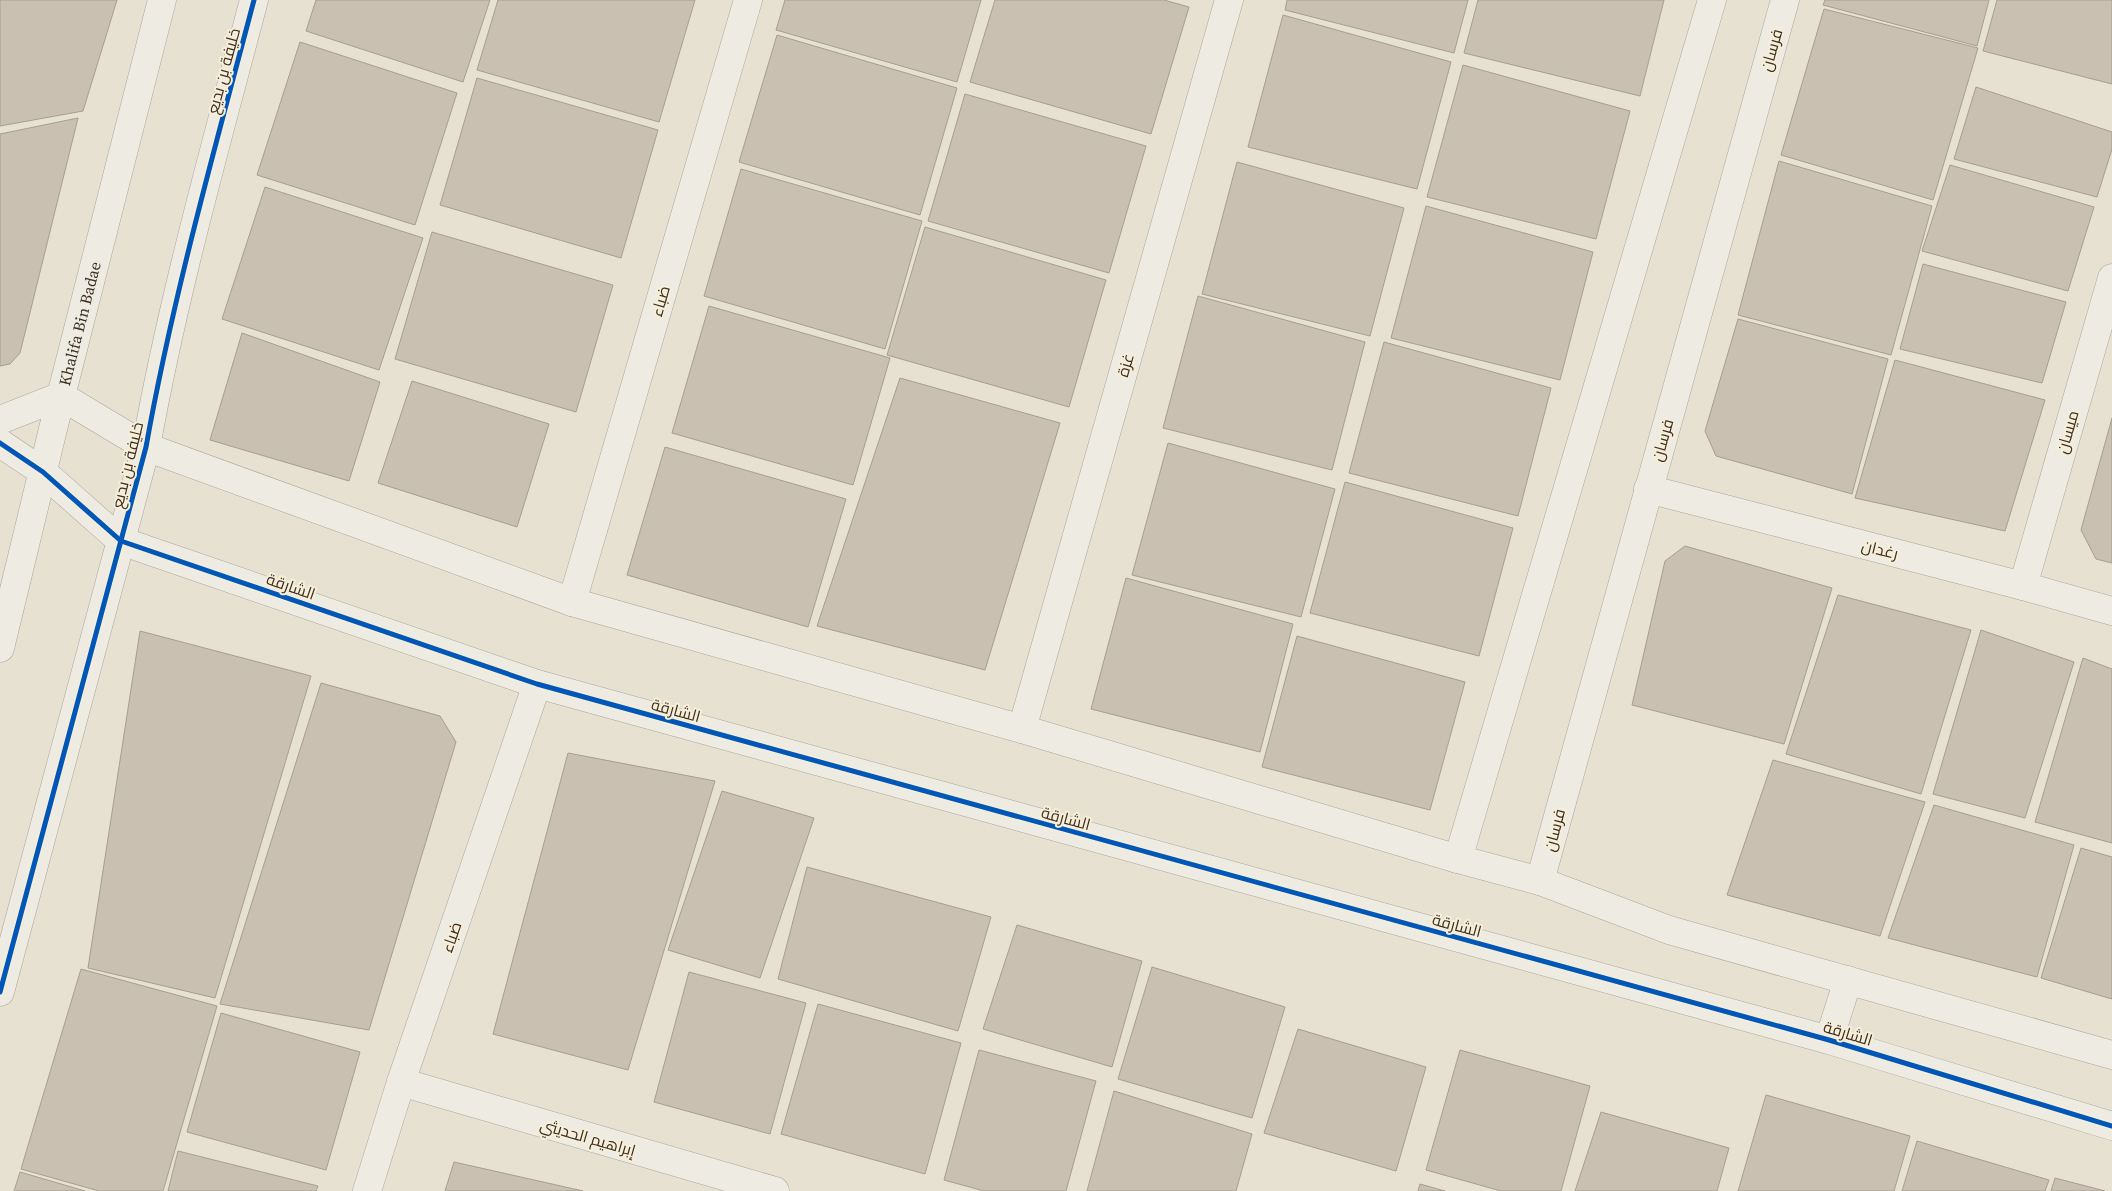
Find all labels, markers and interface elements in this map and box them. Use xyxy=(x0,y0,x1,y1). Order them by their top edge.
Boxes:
street label: خليفة بن بديع xyxy=(201,26,246,117)
street label: فرسان xyxy=(1754,26,1788,74)
street label: Khalifa Bin Badae xyxy=(53,259,106,388)
street label: ضباء xyxy=(645,283,675,319)
street label: غزة xyxy=(1111,351,1139,379)
street label: ميسان xyxy=(2050,408,2084,456)
street label: فرسان xyxy=(1645,416,1679,464)
street label: خليفة بن بديع xyxy=(106,420,149,511)
street label: رغدان xyxy=(1859,534,1901,564)
street label: الشارقة xyxy=(264,567,318,605)
street label: الشارقة xyxy=(649,693,703,727)
street label: الشارقة xyxy=(1039,801,1093,835)
street label: فرسان xyxy=(1538,806,1570,854)
street label: الشارقة xyxy=(1430,908,1484,942)
street label: ضباء xyxy=(436,919,466,955)
street label: الشارقة xyxy=(1821,1015,1875,1051)
street label: إبراهيم الحديثي xyxy=(537,1113,638,1164)

